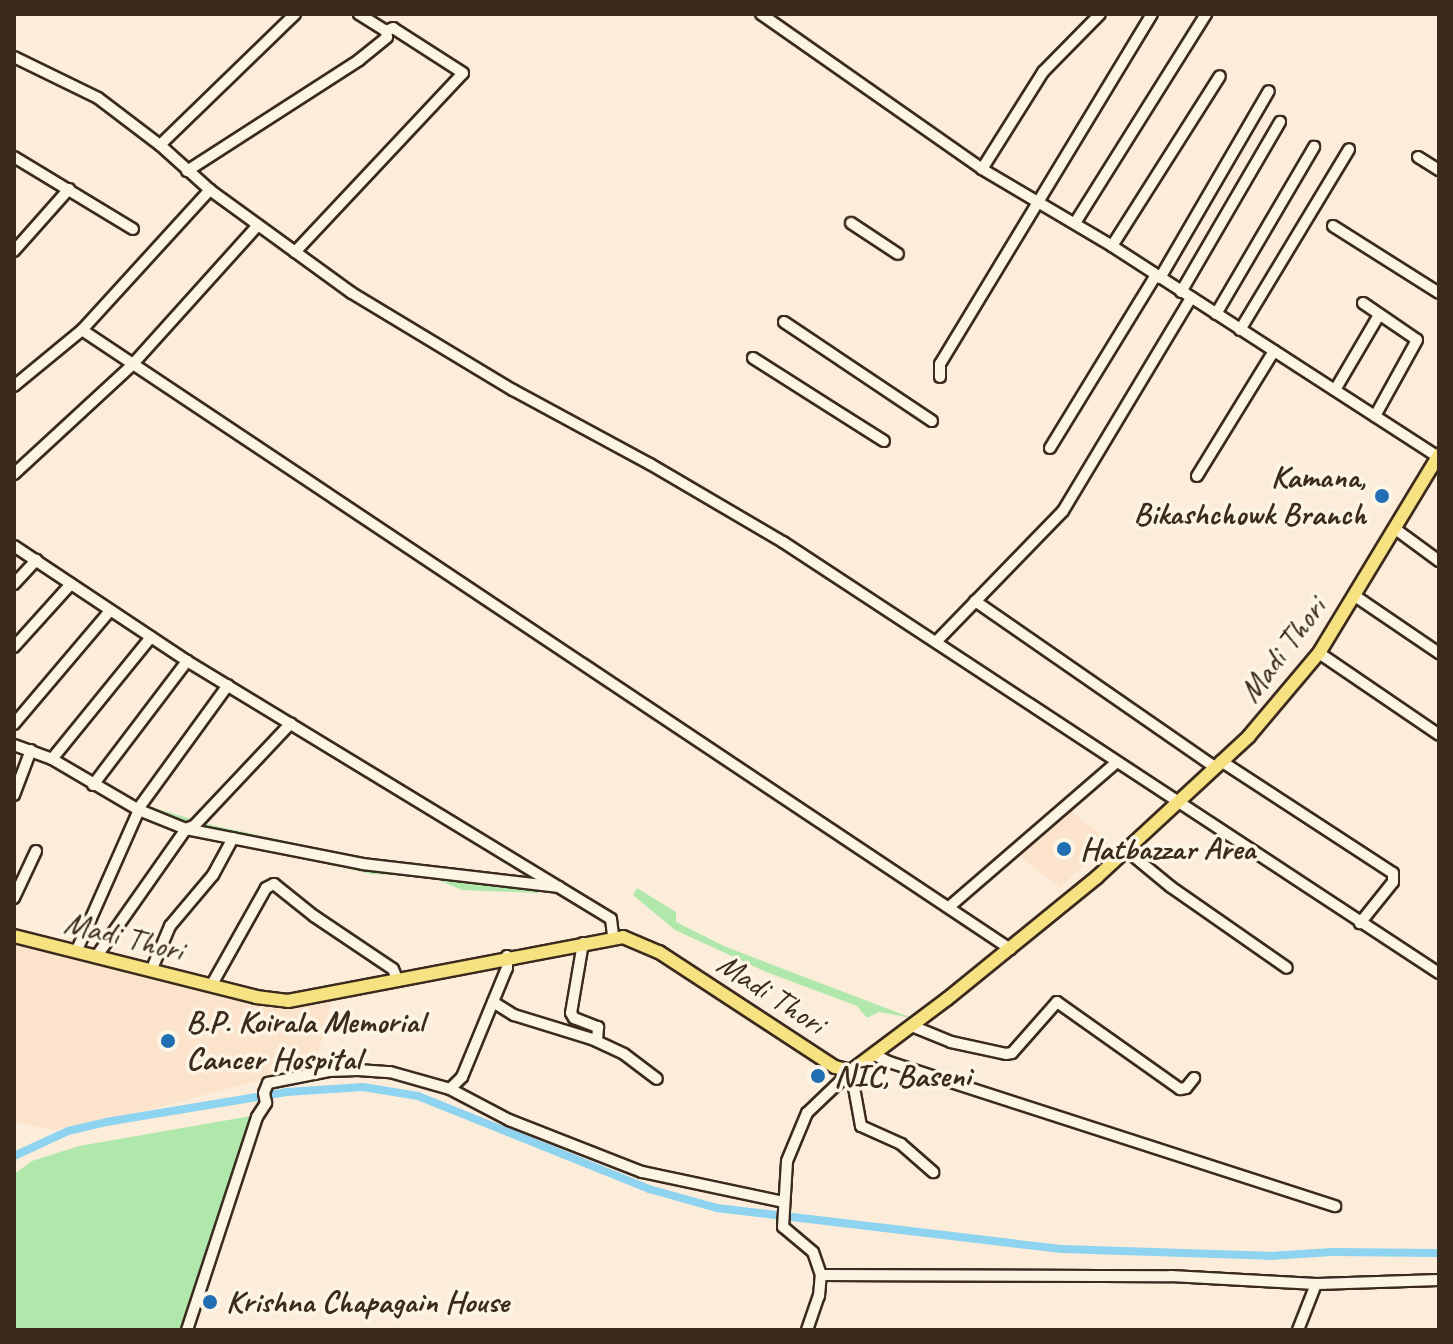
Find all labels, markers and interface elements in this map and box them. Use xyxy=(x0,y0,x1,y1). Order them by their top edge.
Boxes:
place label: Kamana, Bikashchowk Branch xyxy=(1133,459,1366,534)
marker: Kamana, Bikashchowk Branch xyxy=(1373,487,1391,505)
street label: Madi Thori xyxy=(1231,590,1335,710)
place label: Hatbazzar Area xyxy=(1080,830,1255,868)
marker: Hatbazzar Area xyxy=(1055,840,1073,858)
street label: Madi Thori xyxy=(60,904,188,970)
street label: Madi Thori xyxy=(709,945,833,1043)
place label: B.P. Koirala Memorial Cancer Hospital xyxy=(186,1004,425,1079)
marker: B.P. Koirala Memorial Cancer Hospital xyxy=(157,1030,179,1052)
place label: NIC, Baseni xyxy=(834,1057,971,1095)
marker: NIC, Baseni xyxy=(809,1067,827,1085)
place label: Krishna Chapagain House xyxy=(226,1283,509,1321)
marker: Krishna Chapagain House xyxy=(201,1293,219,1311)

